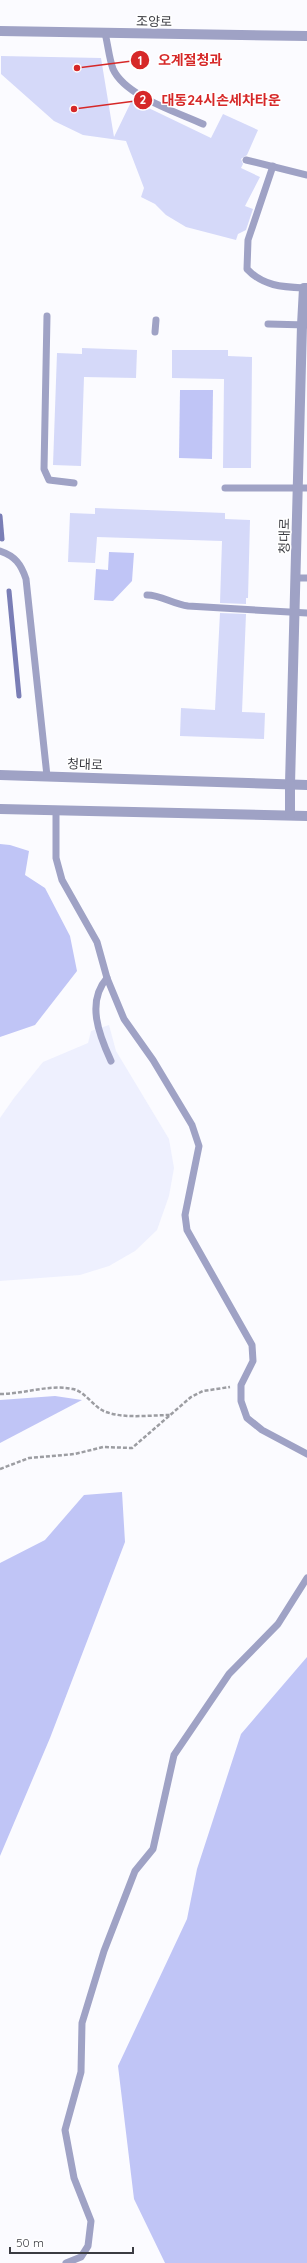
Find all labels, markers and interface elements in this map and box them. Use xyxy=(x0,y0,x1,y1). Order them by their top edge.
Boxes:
street label: 조양로 xyxy=(136,13,172,29)
callout: 오계절청과 xyxy=(130,47,230,73)
text: 오계절청과 xyxy=(158,51,222,69)
text: 1 xyxy=(138,53,142,68)
callout: 대동24시손세차타운 xyxy=(133,87,289,113)
text: 대동24시손세차타운 xyxy=(161,91,281,109)
text: 2 xyxy=(140,92,147,107)
street label: 청대로 xyxy=(276,518,292,554)
street label: 청대로 xyxy=(67,755,103,773)
scale bar xyxy=(10,2229,133,2255)
text: 50 m xyxy=(16,2235,44,2250)

